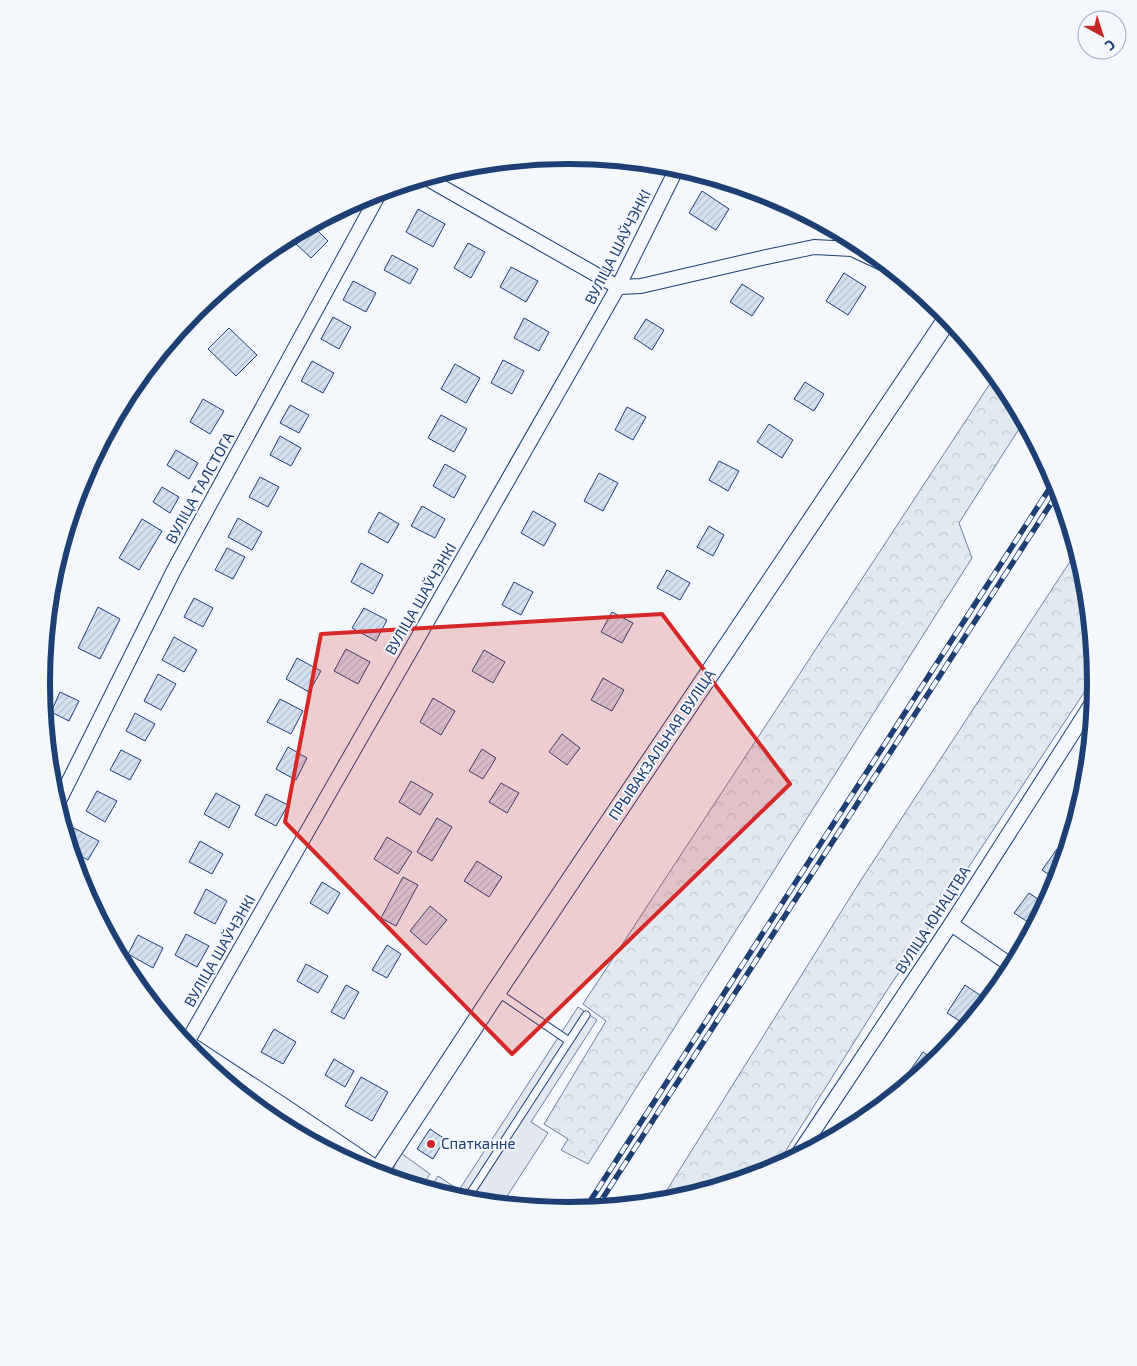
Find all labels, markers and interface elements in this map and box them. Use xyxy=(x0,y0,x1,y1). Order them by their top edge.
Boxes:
north arrow xyxy=(1077,10,1127,60)
text: С xyxy=(1102,36,1119,55)
street label: ВУЛІЦА ШАЎЧЭНКІ xyxy=(580,186,654,307)
street label: ВУЛІЦА ТАЛСТОГА xyxy=(161,428,238,546)
street label: ВУЛІЦА ШАЎЧЭНКІ xyxy=(381,539,460,658)
street label: ПРЫВАКЗАЛЬНАЯ ВУЛІЦА xyxy=(604,665,719,823)
street label: ВУЛІЦА ЮНАЦТВА xyxy=(891,862,974,977)
street label: ВУЛІЦА ШАЎЧЭНКІ xyxy=(180,891,259,1010)
place label: Спатканне xyxy=(441,1134,516,1152)
marker: Спатканне xyxy=(425,1138,437,1150)

